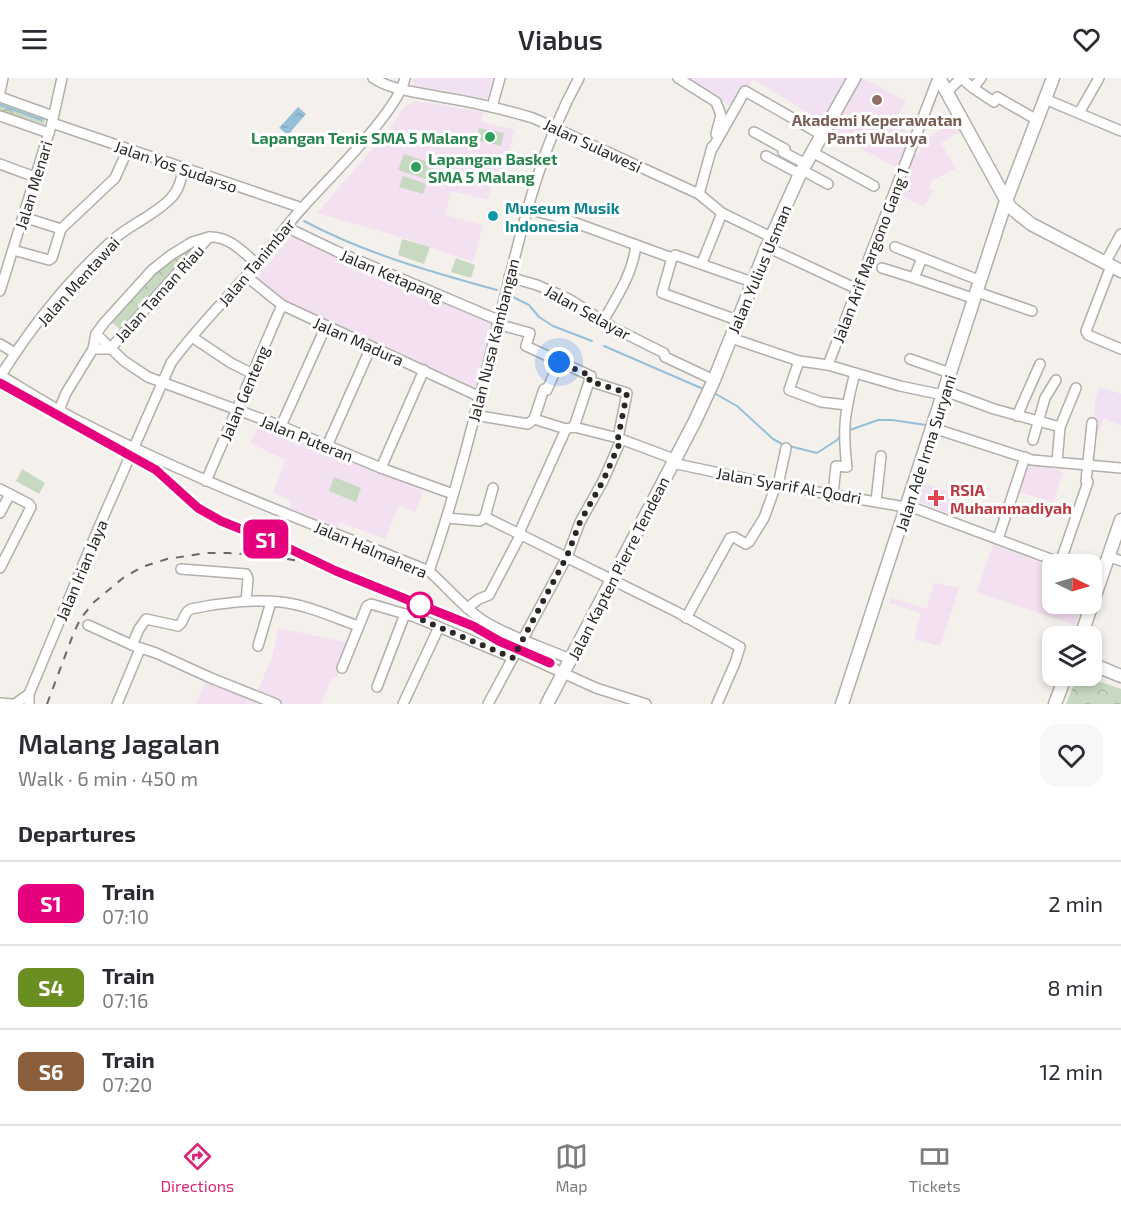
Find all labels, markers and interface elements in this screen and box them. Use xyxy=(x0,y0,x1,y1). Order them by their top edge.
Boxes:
icon: menu xyxy=(18,23,51,56)
text: Viabus xyxy=(518,23,603,55)
icon: heart xyxy=(1070,23,1103,56)
marker: Akademi Keperawatan Panti Waluya xyxy=(870,93,884,107)
place label: Akademi Keperawatan Panti Waluya xyxy=(792,110,962,148)
street label: Jalan Sulawesi xyxy=(541,114,645,176)
place label: Lapangan Tenis SMA 5 Malang xyxy=(251,128,479,147)
marker: Lapangan Tenis SMA 5 Malang xyxy=(483,130,497,144)
street label: Jalan Yos Sudarso xyxy=(112,136,240,196)
street label: Jalan Menari xyxy=(11,138,55,232)
place label: Lapangan Basket SMA 5 Malang xyxy=(428,149,558,186)
marker: Lapangan Basket SMA 5 Malang xyxy=(409,160,423,174)
street label: Jalan Arif Margono Gang 1 xyxy=(828,165,912,345)
place label: Museum Musik Indonesia xyxy=(505,198,620,235)
street label: Jalan Yulius Usman xyxy=(723,202,795,336)
marker: Museum Musik Indonesia xyxy=(486,209,500,223)
street label: Jalan Tanimbar xyxy=(214,214,299,310)
street label: Jalan Mentawai xyxy=(33,233,123,329)
street label: Jalan Taman Riau xyxy=(110,240,208,346)
street label: Jalan Ketapang xyxy=(338,245,446,305)
street label: Jalan Nusa Kambangan xyxy=(463,256,523,424)
street label: Jalan Selayar xyxy=(542,281,635,344)
street label: Jalan Madura xyxy=(311,313,407,369)
street label: Jalan Genteng xyxy=(215,343,273,443)
your location xyxy=(544,347,574,377)
street label: Jalan Ade Irma Suryani xyxy=(891,372,959,534)
street label: Jalan Puteran xyxy=(258,411,356,465)
street label: Jalan Syarif Al-Qodri xyxy=(715,463,863,508)
street label: Jalan Kapten Pierre Tendean xyxy=(563,473,673,663)
place label: RSIA Muhammadiyah xyxy=(950,480,1072,518)
marker: RSIA Muhammadiyah xyxy=(927,489,945,507)
street label: Jalan Irian Jaya xyxy=(51,517,111,623)
street label: Jalan Halmahera xyxy=(312,517,430,581)
line badge: S1 xyxy=(239,520,293,558)
text: S1 xyxy=(255,527,277,552)
north arrow xyxy=(1042,554,1102,614)
map controls xyxy=(1042,554,1102,686)
unlabelled marker xyxy=(407,592,433,618)
button: layers xyxy=(1042,626,1102,686)
button: heart xyxy=(1040,724,1103,787)
text: Malang Jagalan xyxy=(18,726,220,760)
text: Walk · 6 min · 450 m xyxy=(18,766,198,790)
text: Departures xyxy=(18,820,136,846)
text: Train xyxy=(102,878,155,904)
text: 2 min xyxy=(1048,890,1103,916)
text: S1 xyxy=(40,891,62,916)
text: 07:10 xyxy=(102,904,149,928)
text: Train xyxy=(102,962,155,988)
text: 8 min xyxy=(1047,974,1103,1000)
text: S4 xyxy=(38,975,64,1000)
text: 07:16 xyxy=(102,988,148,1012)
text: Train xyxy=(102,1046,155,1072)
text: 12 min xyxy=(1039,1058,1103,1084)
text: S6 xyxy=(39,1059,63,1084)
text: 07:20 xyxy=(102,1072,152,1096)
tab: Directions xyxy=(160,1140,234,1195)
tab: Map xyxy=(555,1140,588,1195)
tab: Tickets xyxy=(909,1140,961,1195)

